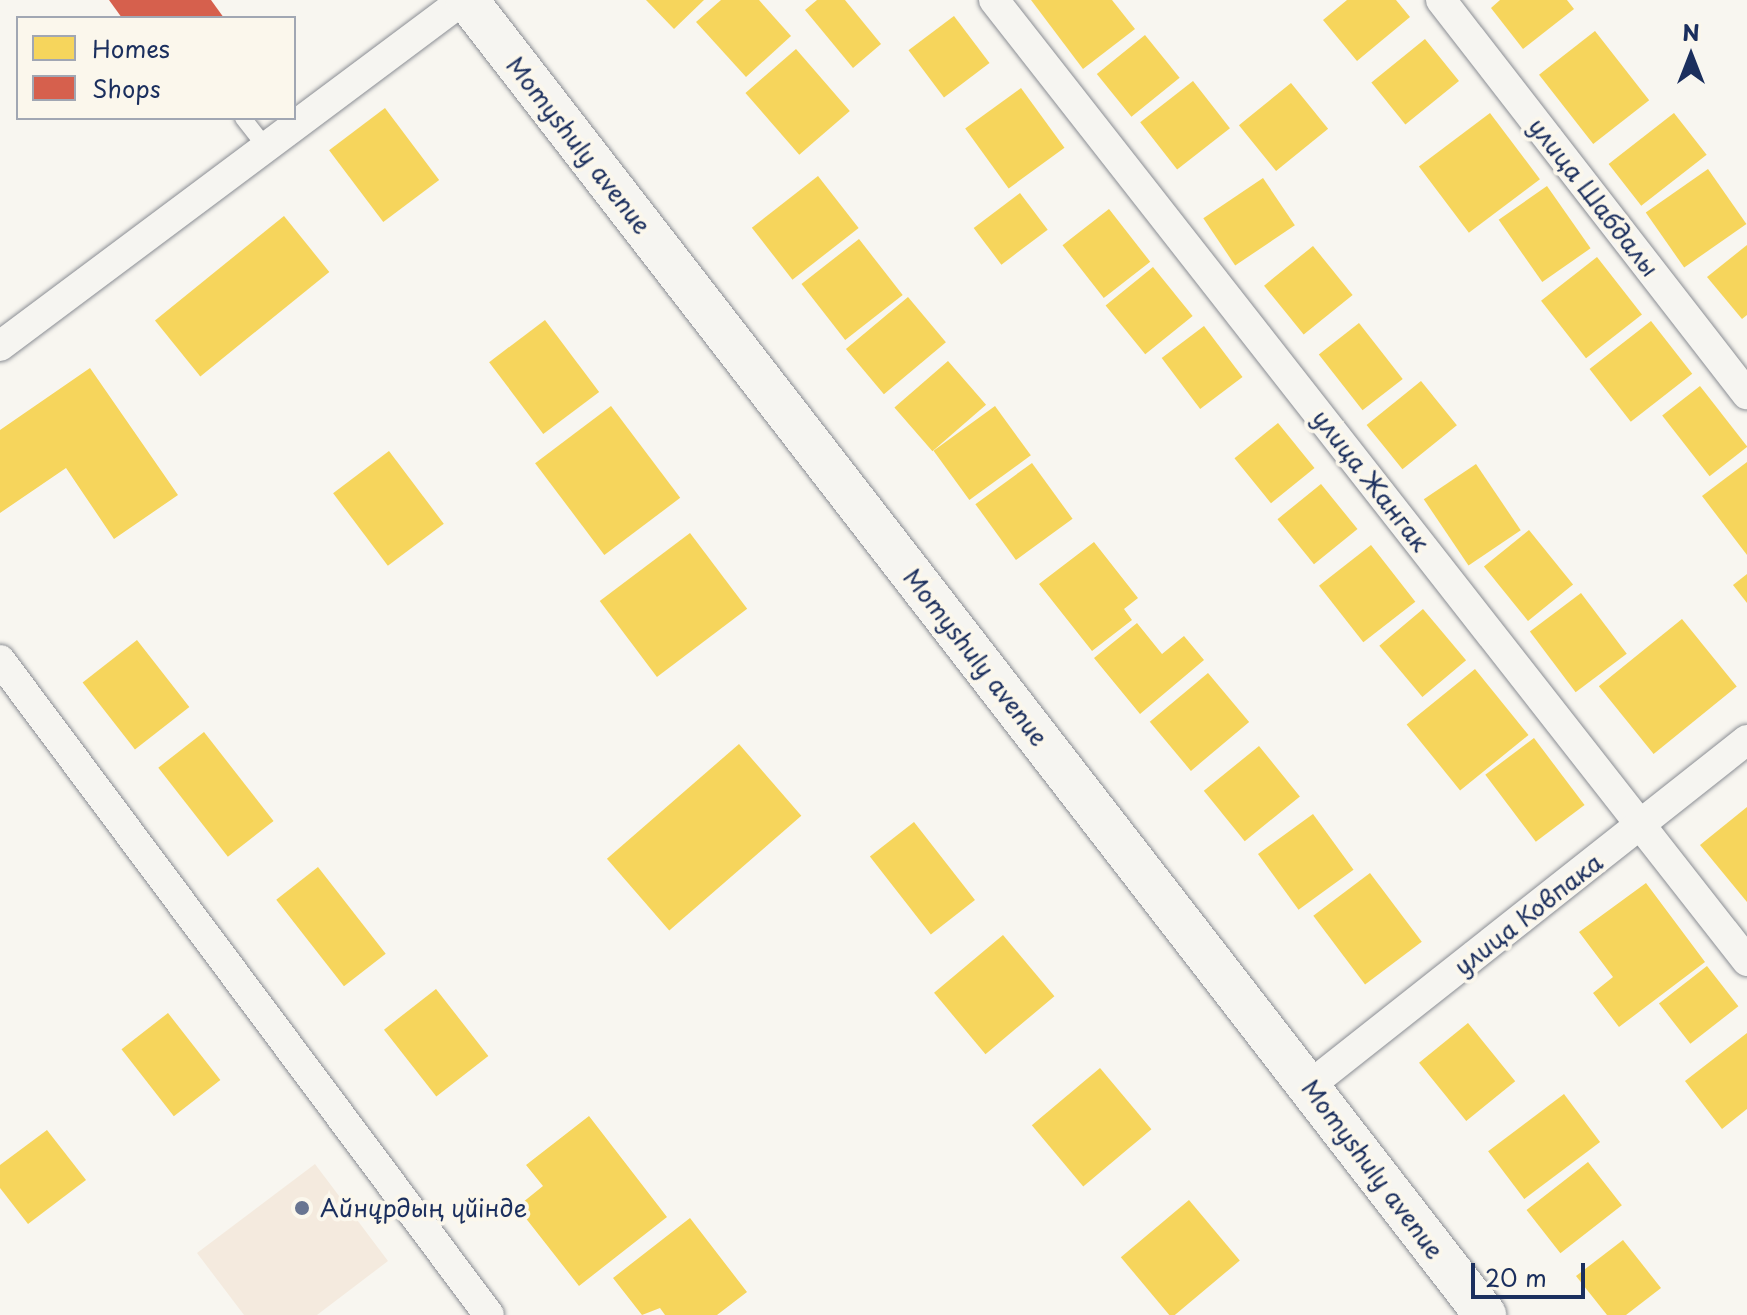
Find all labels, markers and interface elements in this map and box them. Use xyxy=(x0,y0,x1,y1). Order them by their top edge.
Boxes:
text: N xyxy=(1682,15,1700,48)
legend xyxy=(16,16,296,120)
north arrow xyxy=(1651,16,1731,96)
text: Homes xyxy=(92,30,170,66)
street label: Momyshuly avenue xyxy=(501,51,657,239)
text: Shops xyxy=(92,70,161,106)
street label: улица Шабдалы xyxy=(1523,112,1665,282)
street label: улица Жангак xyxy=(1306,403,1436,557)
street label: Momyshuly avenue xyxy=(898,563,1054,751)
street label: улица Ковпака xyxy=(1448,847,1608,981)
street label: Momyshuly avenue xyxy=(1296,1074,1450,1264)
place label: Айнұрдың үйінде xyxy=(320,1194,527,1222)
marker: Айнұрдың үйінде xyxy=(291,1197,313,1219)
scale bar xyxy=(1475,1247,1589,1297)
text: 20 m xyxy=(1485,1259,1547,1295)

